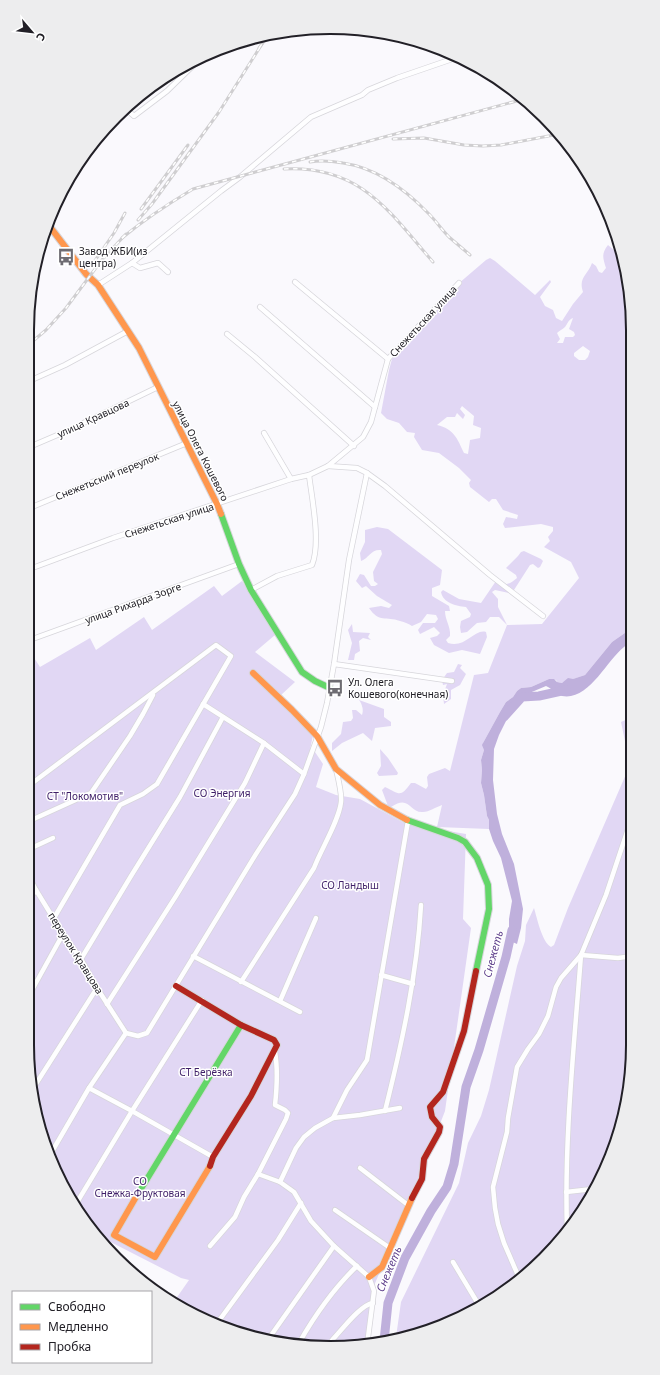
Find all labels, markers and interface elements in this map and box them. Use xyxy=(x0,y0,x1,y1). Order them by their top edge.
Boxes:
north arrow xyxy=(12,12,52,52)
text: С xyxy=(33,30,50,44)
place label: Завод ЖБИ(из центра) xyxy=(79,244,147,270)
bus stop icon: Завод ЖБИ(из центра) xyxy=(56,247,76,267)
street label: Снежетьская улица xyxy=(386,282,460,360)
street label: улица Кравцова xyxy=(55,395,131,441)
street label: улица Олега Кошевого xyxy=(170,399,232,504)
street label: Снежетьский переулок xyxy=(53,449,162,503)
street label: Снежетьская улица xyxy=(123,499,215,541)
street label: улица Рихарда Зорге xyxy=(83,579,184,627)
place label: Ул. Олега Кошевого(конечная) xyxy=(348,675,448,701)
bus stop icon: Ул. Олега Кошевого(конечная) xyxy=(325,678,345,698)
park label: СО Энергия xyxy=(194,786,250,800)
park label: СТ "Локомотив" xyxy=(47,789,123,803)
park label: СО Ландыш xyxy=(321,878,379,892)
street label: переулок Кравцова xyxy=(45,909,107,997)
water label: Снежеть xyxy=(479,928,506,979)
park label: СТ Берёзка xyxy=(179,1065,233,1079)
park label: СО Снежка-Фруктовая xyxy=(94,1174,186,1200)
water label: Снежеть xyxy=(372,1243,405,1294)
legend xyxy=(12,1291,152,1363)
text: Свободно xyxy=(48,1298,106,1315)
text: Медленно xyxy=(48,1318,108,1335)
text: Пробка xyxy=(48,1338,91,1355)

